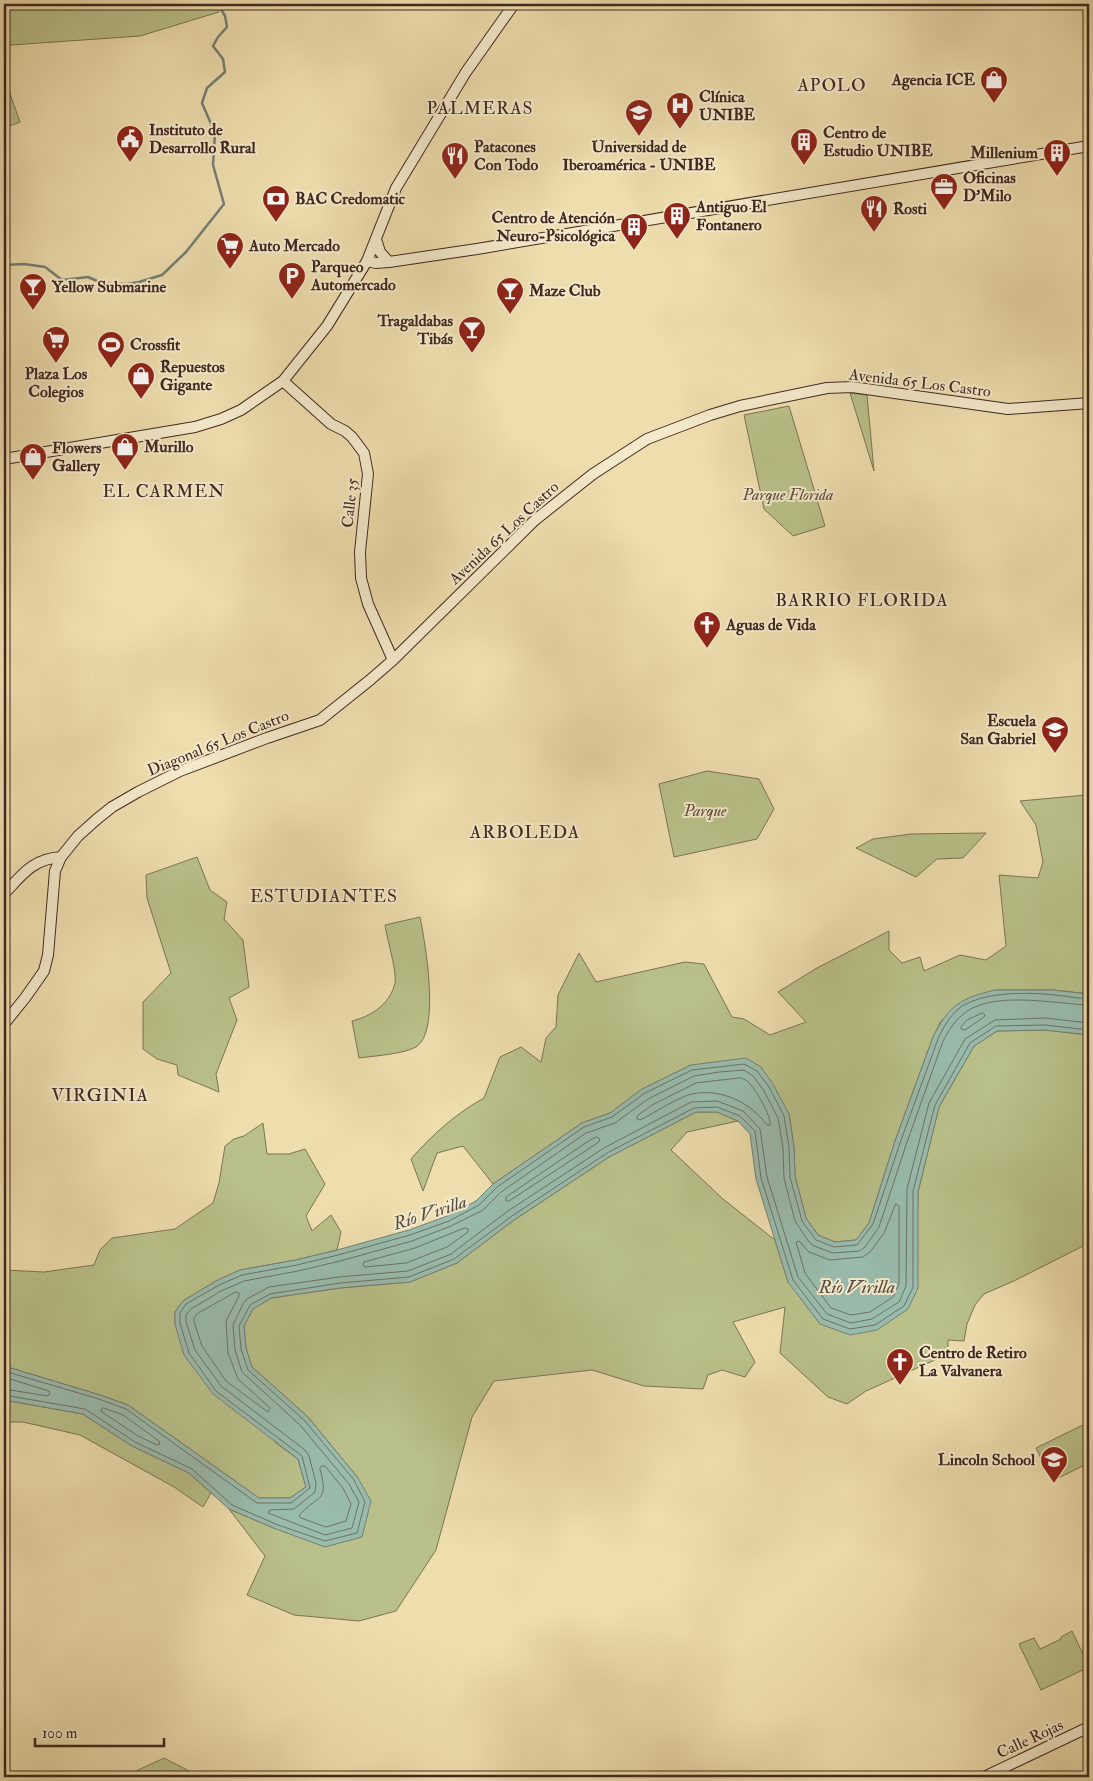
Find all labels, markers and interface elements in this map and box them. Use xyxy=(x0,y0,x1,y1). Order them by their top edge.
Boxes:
shop icon: Agencia ICE xyxy=(979,65,1009,104)
place label: Agencia ICE xyxy=(891,70,975,91)
district label: APOLO xyxy=(796,74,867,97)
place label: Clínica UNIBE xyxy=(699,87,756,125)
hospital icon: Clínica UNIBE xyxy=(665,91,695,130)
district label: PALMERAS xyxy=(426,97,534,120)
school or university icon: Universidad de Iberoamérica - UNIBE xyxy=(624,98,654,137)
place label: Instituto de Desarrollo Rural xyxy=(149,120,257,158)
place label: Centro de Estudio UNIBE xyxy=(823,123,933,161)
public building icon: Instituto de Desarrollo Rural xyxy=(115,124,145,163)
building icon: Centro de Estudio UNIBE xyxy=(789,127,819,166)
place label: Patacones Con Todo xyxy=(474,137,538,175)
place label: Universidad de Iberoamérica - UNIBE xyxy=(562,137,716,175)
building icon: Millenium xyxy=(1042,138,1072,177)
restaurant icon: Patacones Con Todo xyxy=(440,141,470,180)
place label: Millenium xyxy=(969,143,1039,163)
place label: Oficinas D'Milo xyxy=(963,168,1016,206)
office icon: Oficinas D'Milo xyxy=(929,172,959,211)
bank icon: BAC Credomatic xyxy=(261,184,291,223)
place label: BAC Credomatic xyxy=(295,189,406,209)
restaurant icon: Rosti xyxy=(859,194,889,233)
place label: Antiguo El Fontanero xyxy=(695,197,768,235)
place label: Rosti xyxy=(893,199,928,219)
building icon: Antiguo El Fontanero xyxy=(662,201,692,240)
place label: Centro de Atención Neuro-Psicológica xyxy=(492,208,616,247)
building icon: Centro de Atención Neuro-Psicológica xyxy=(619,212,649,251)
supermarket icon: Auto Mercado xyxy=(215,231,245,270)
place label: Auto Mercado xyxy=(248,236,340,256)
place label: Parqueo Automercado xyxy=(310,257,396,295)
parking icon: Parqueo Automercado xyxy=(277,261,307,300)
bar icon: Yellow Submarine xyxy=(18,272,48,311)
bar icon: Maze Club xyxy=(495,276,525,315)
place label: Yellow Submarine xyxy=(51,277,167,297)
place label: Maze Club xyxy=(528,281,601,301)
place label: Tragaldabas Tibás xyxy=(376,311,454,349)
bar icon: Tragaldabas Tibás xyxy=(457,315,487,354)
supermarket icon: Plaza Los Colegios xyxy=(41,325,71,364)
sports icon: Crossfit xyxy=(96,330,126,369)
place label: Crossfit xyxy=(130,335,181,355)
place label: Repuestos Gigante xyxy=(160,357,225,396)
shop icon: Repuestos Gigante xyxy=(126,361,156,400)
place label: Plaza Los Colegios xyxy=(25,364,88,403)
street label: Avenida 65 Los Castro xyxy=(847,364,992,402)
shop icon: Murillo xyxy=(110,432,140,471)
place label: Murillo xyxy=(143,437,194,457)
place label: Flowers Gallery xyxy=(52,438,102,477)
shop icon: Flowers Gallery xyxy=(18,442,48,481)
street label: Calle 35 xyxy=(337,477,363,529)
street label: Avenida 65 Los Castro xyxy=(444,477,563,590)
district label: EL CARMEN xyxy=(103,480,225,503)
park label: Parque Florida xyxy=(742,485,833,505)
district label: BARRIO FLORIDA xyxy=(775,589,949,612)
church icon: Aguas de Vida xyxy=(692,610,722,649)
place label: Aguas de Vida xyxy=(725,615,816,636)
street label: Diagonal 65 Los Castro xyxy=(144,705,292,781)
place label: Escuela San Gabriel xyxy=(960,711,1037,749)
school or university icon: Escuela San Gabriel xyxy=(1040,715,1070,754)
park label: Parque xyxy=(683,801,727,821)
district label: ARBOLEDA xyxy=(469,821,580,844)
district label: ESTUDIANTES xyxy=(250,885,398,908)
district label: VIRGINIA xyxy=(51,1084,149,1107)
water label: Río Virilla xyxy=(389,1190,470,1236)
water label: Río Virilla xyxy=(818,1276,895,1299)
place label: Centro de Retiro La Valvanera xyxy=(919,1343,1027,1381)
church icon: Centro de Retiro La Valvanera xyxy=(885,1347,915,1386)
school or university icon: Lincoln School xyxy=(1039,1445,1069,1484)
place label: Lincoln School xyxy=(938,1450,1036,1470)
street label: Calle Rojas xyxy=(994,1715,1066,1763)
scale bar xyxy=(35,1716,164,1748)
text: 100 m xyxy=(42,1724,78,1743)

